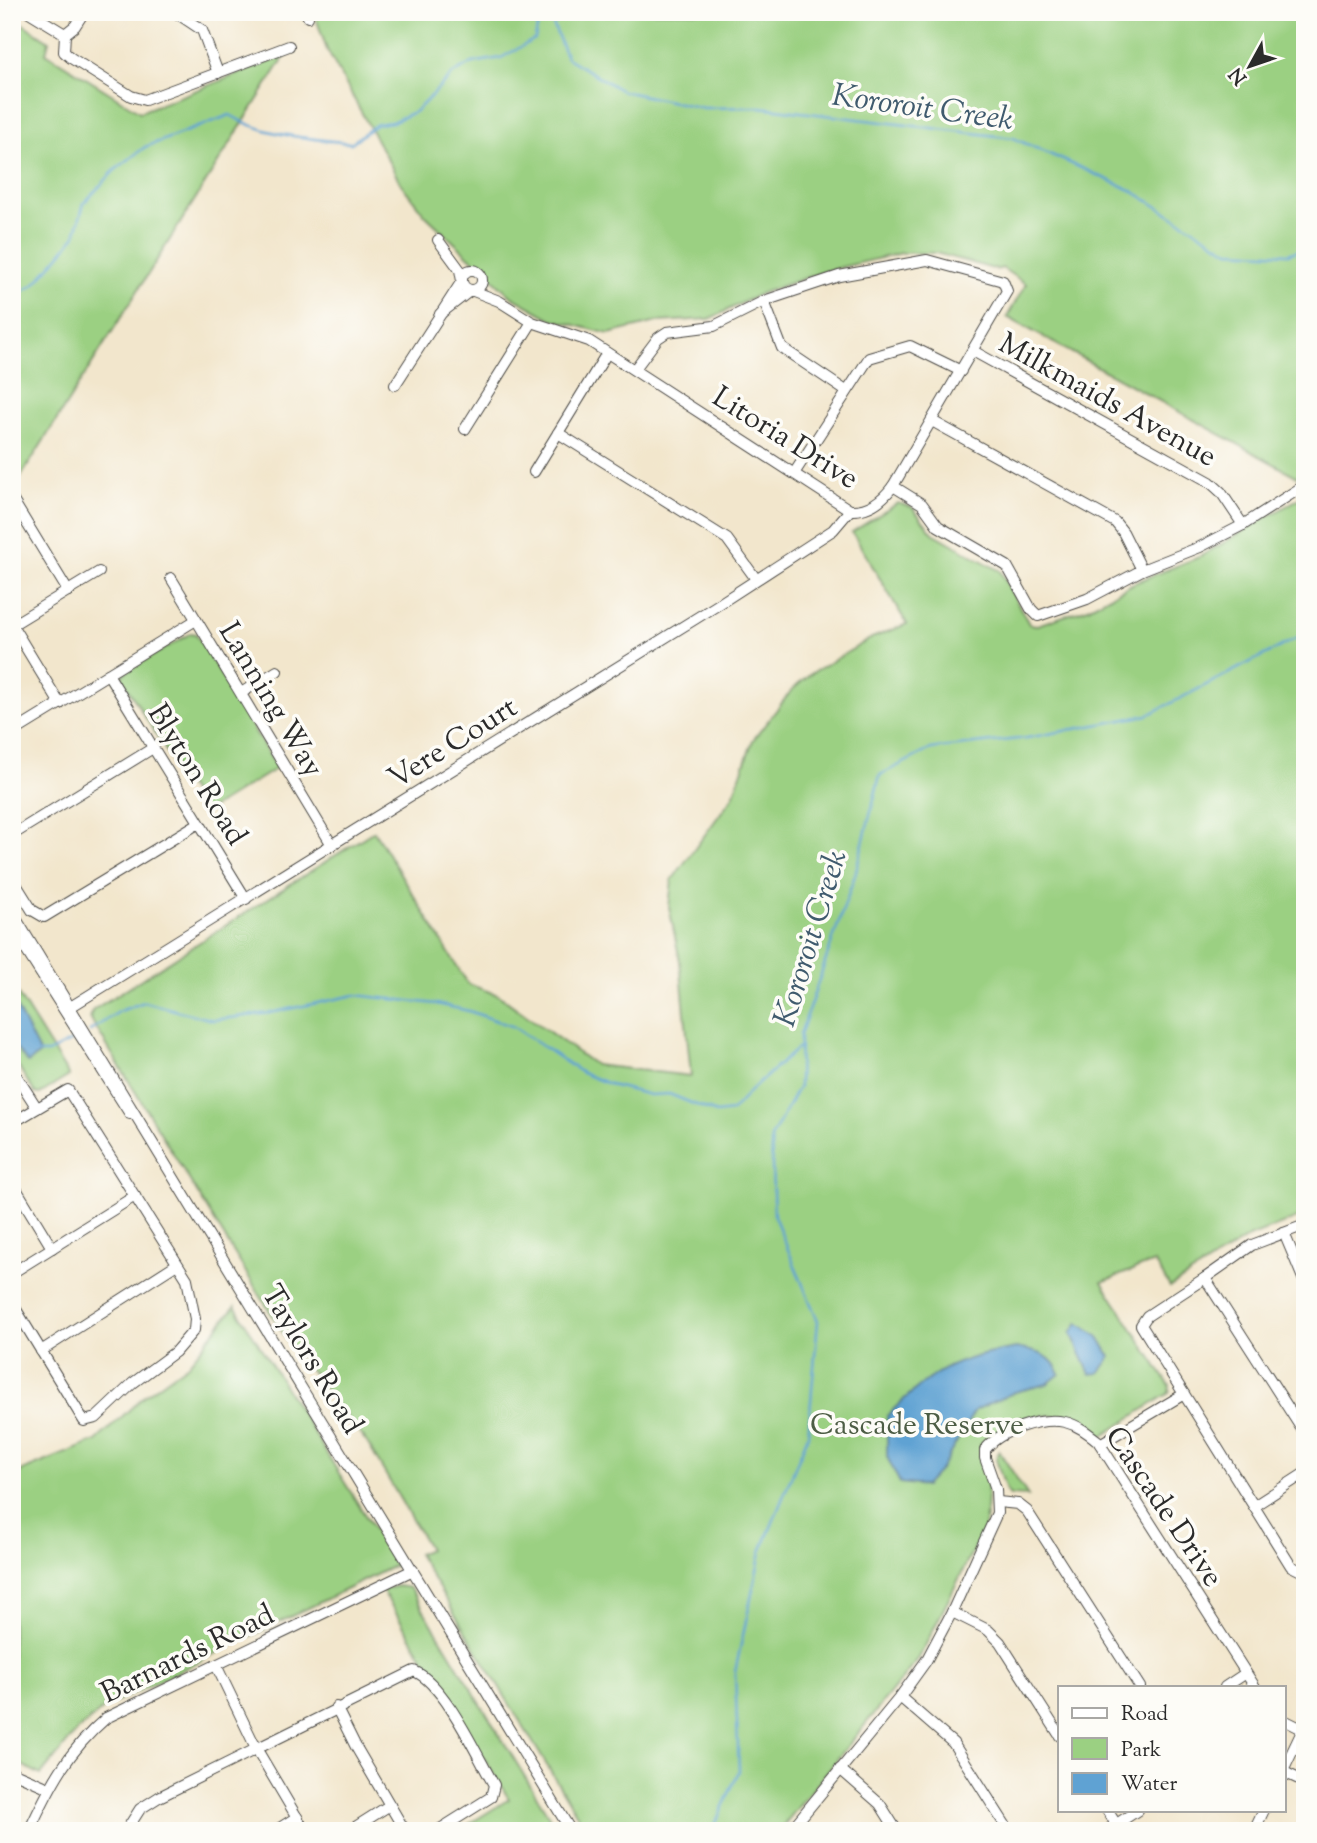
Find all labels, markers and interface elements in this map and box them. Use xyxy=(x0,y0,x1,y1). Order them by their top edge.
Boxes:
north arrow xyxy=(1216,32,1286,102)
text: N xyxy=(1224,61,1254,90)
water label: Kororoit Creek xyxy=(829,73,1016,144)
street label: Milkmaids Avenue xyxy=(990,323,1224,479)
street label: Litoria Drive xyxy=(703,377,866,501)
street label: Lanning Way xyxy=(207,615,333,786)
street label: Vere Court xyxy=(380,687,526,801)
street label: Blyton Road xyxy=(135,696,257,855)
water label: Kororoit Creek xyxy=(763,845,861,1033)
street label: Taylors Road xyxy=(249,1277,373,1443)
park label: Cascade Reserve xyxy=(810,1405,1024,1448)
street label: Cascade Drive xyxy=(1093,1418,1233,1596)
street label: Barnards Road xyxy=(94,1595,282,1716)
legend xyxy=(1058,1686,1286,1812)
text: Road xyxy=(1121,1700,1168,1730)
text: Park xyxy=(1121,1736,1162,1766)
text: Water xyxy=(1121,1770,1178,1800)

